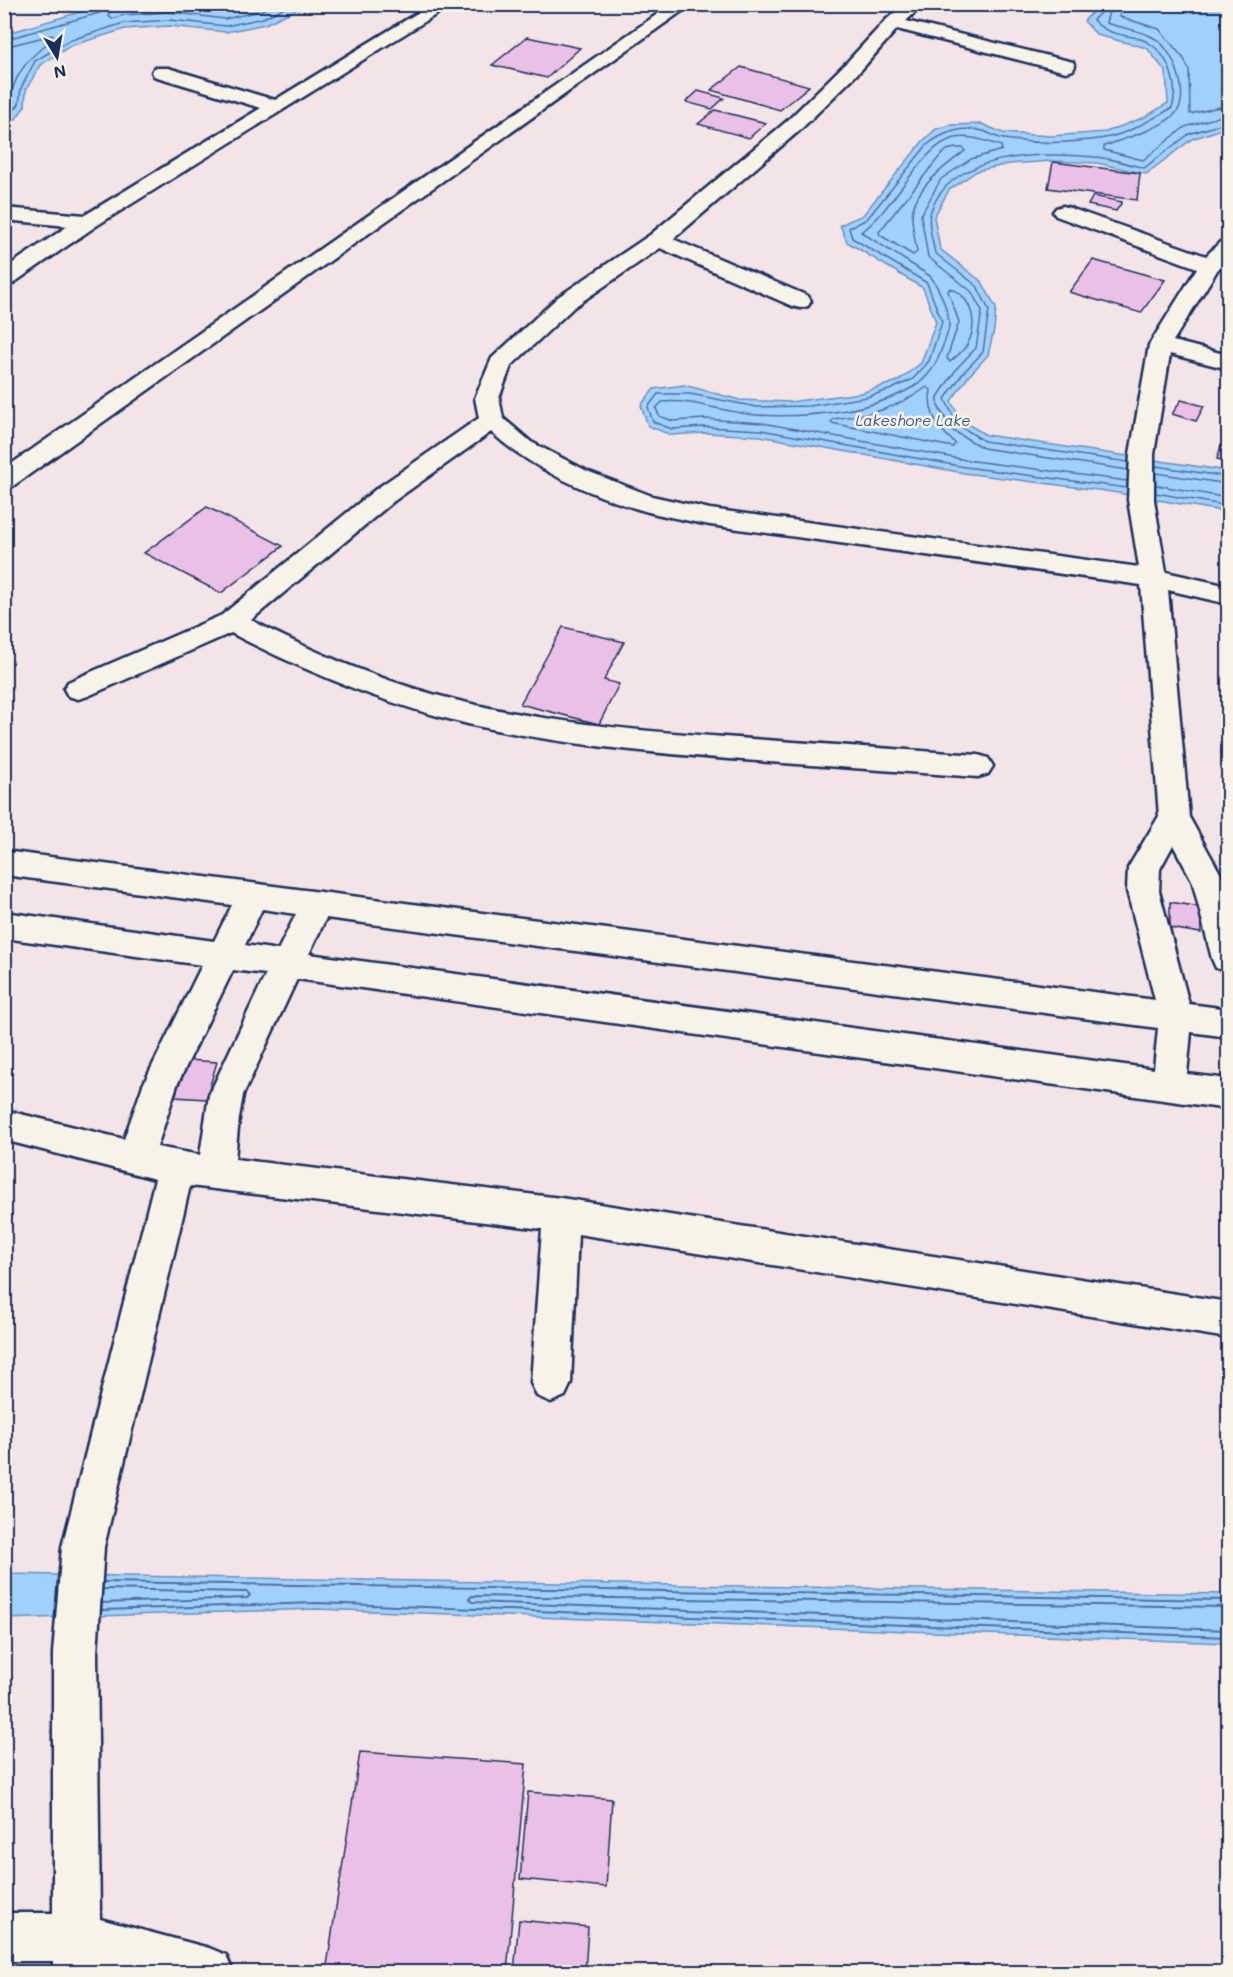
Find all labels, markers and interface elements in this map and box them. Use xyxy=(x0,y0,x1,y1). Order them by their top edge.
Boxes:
north arrow xyxy=(27,27,87,87)
text: N xyxy=(52,61,68,84)
water label: Lakeshore Lake xyxy=(855,410,971,430)

